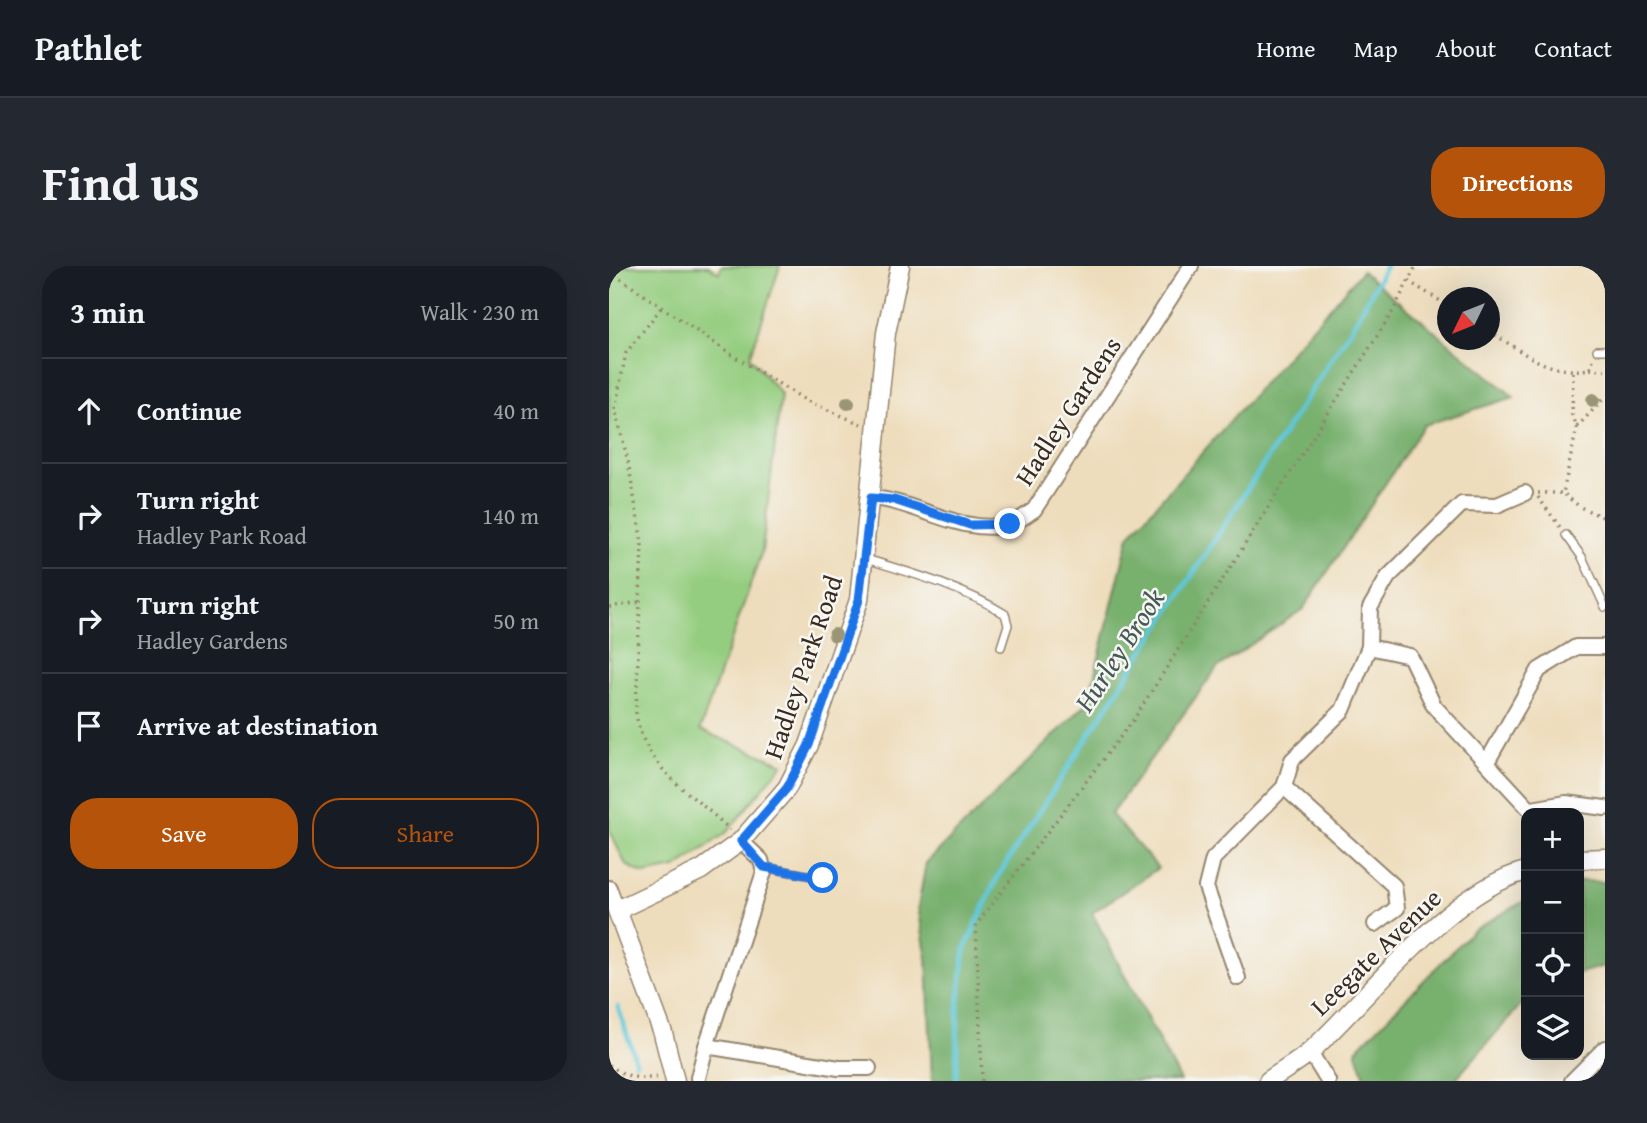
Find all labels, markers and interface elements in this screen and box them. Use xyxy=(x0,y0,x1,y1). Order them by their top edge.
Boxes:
text: Pathlet xyxy=(35,24,142,72)
text: Home xyxy=(1257,31,1316,66)
text: Map xyxy=(1354,31,1398,66)
text: About xyxy=(1436,31,1496,66)
text: Contact xyxy=(1534,31,1612,66)
text: Find us xyxy=(42,146,200,218)
button: Directions xyxy=(1431,147,1605,218)
north arrow xyxy=(1437,287,1500,350)
text: 3 min xyxy=(70,290,145,334)
text: Walk · 230 m xyxy=(420,295,539,328)
street label: Hadley Gardens xyxy=(1005,329,1130,493)
text: Continue xyxy=(137,391,242,430)
icon: ahead xyxy=(70,392,108,430)
text: 40 m xyxy=(493,394,539,427)
text: Turn right xyxy=(137,480,259,519)
icon: right xyxy=(70,497,108,535)
text: 140 m xyxy=(482,499,539,532)
route end xyxy=(994,508,1025,539)
text: Hadley Park Road xyxy=(137,519,307,552)
street label: Hadley Park Road xyxy=(753,570,852,764)
water label: Hurley Brook xyxy=(1063,580,1174,720)
text: Turn right xyxy=(137,585,259,624)
icon: right xyxy=(70,602,108,640)
text: 50 m xyxy=(493,604,539,637)
text: Hadley Gardens xyxy=(137,624,288,657)
text: Arrive at destination xyxy=(137,706,378,745)
icon: arrive xyxy=(70,707,108,745)
button: Save xyxy=(70,798,298,869)
button: Share xyxy=(312,798,539,869)
map controls xyxy=(1521,808,1584,1060)
button: + xyxy=(1521,808,1584,871)
route start xyxy=(807,862,838,893)
button: − xyxy=(1521,871,1584,934)
street label: Leegate Avenue xyxy=(1301,879,1450,1024)
button: locate xyxy=(1521,934,1584,997)
button: layers xyxy=(1521,997,1584,1060)

